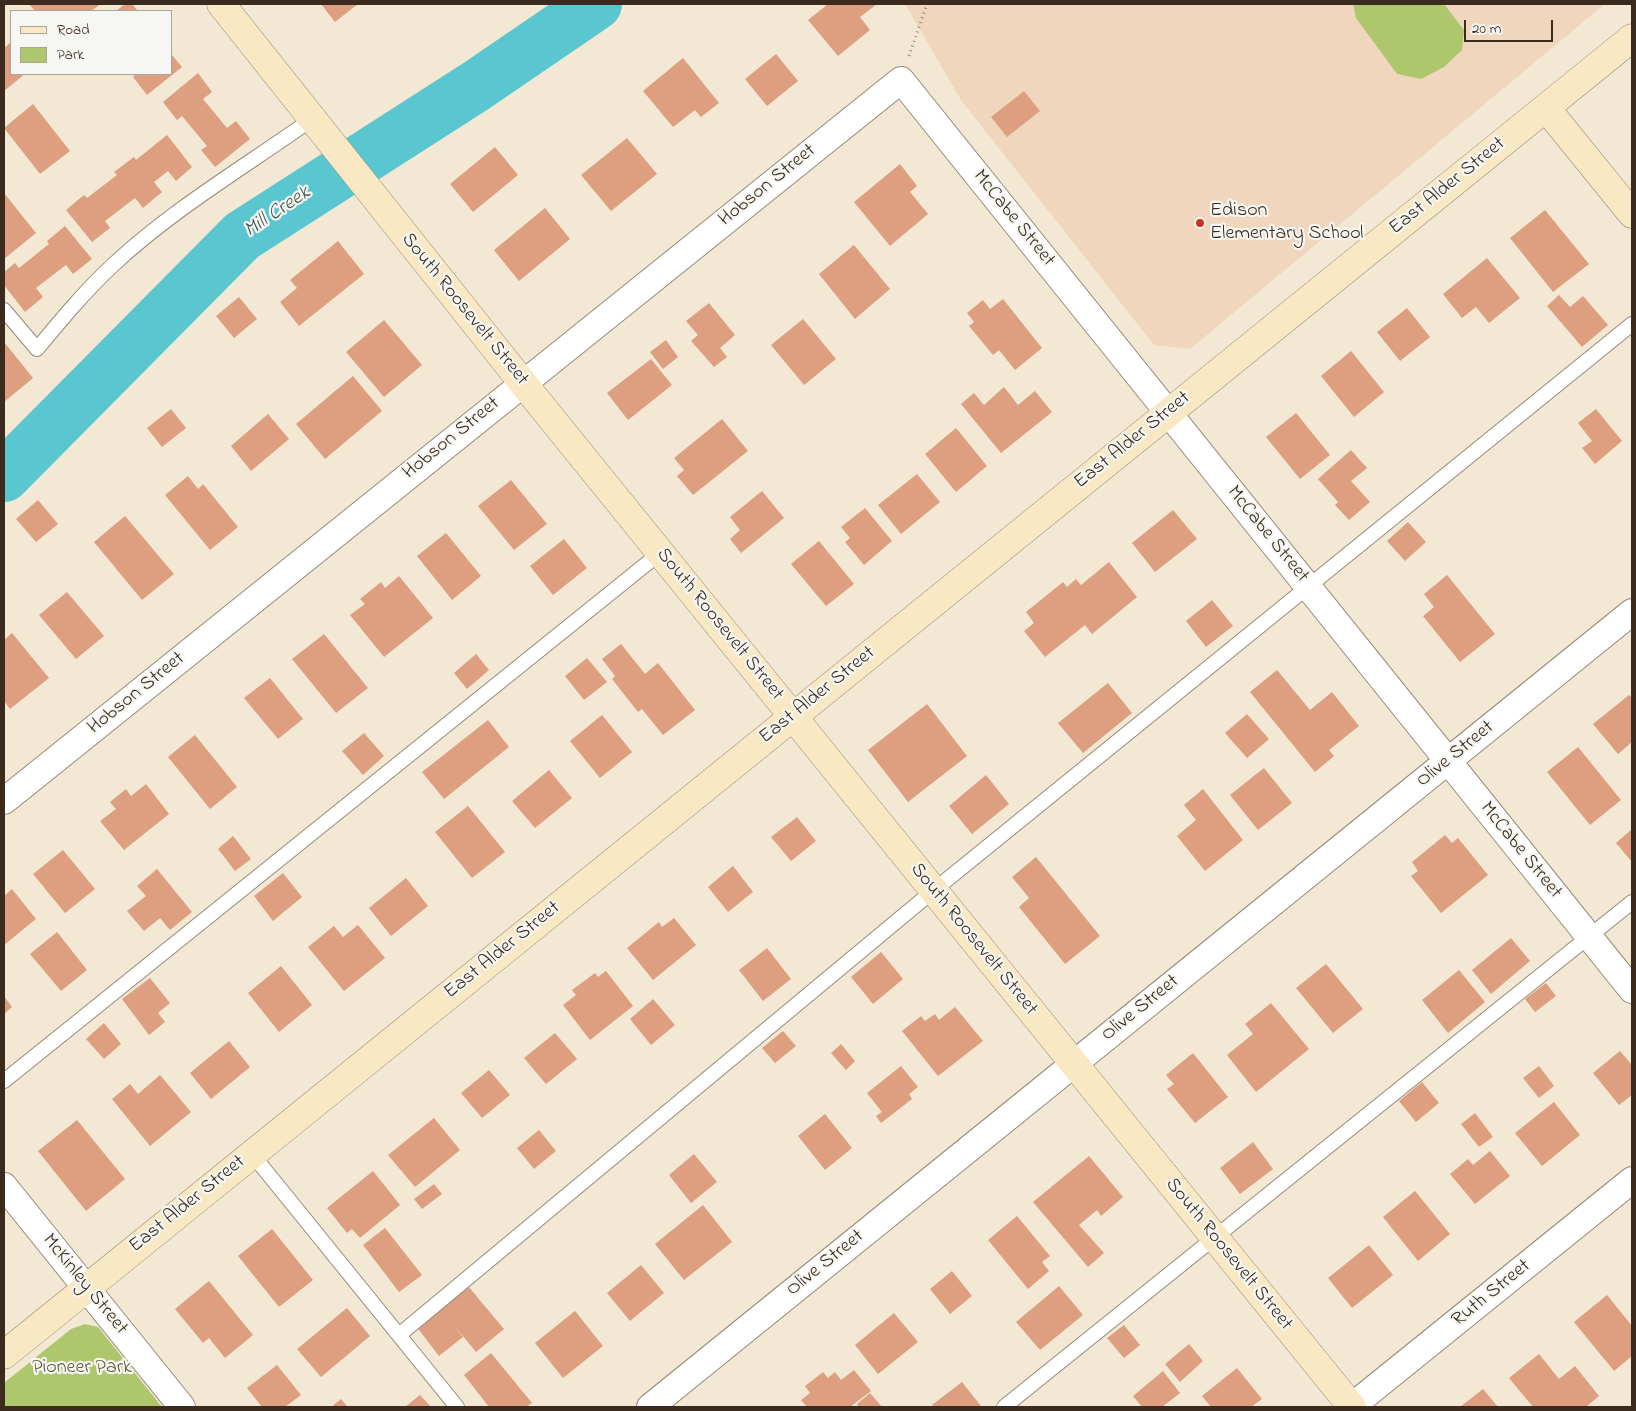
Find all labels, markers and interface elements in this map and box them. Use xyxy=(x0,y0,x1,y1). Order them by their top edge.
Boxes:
legend xyxy=(10,10,172,75)
scale bar xyxy=(1466,10,1555,42)
text: 20 m xyxy=(1472,18,1501,40)
text: Road xyxy=(57,19,90,41)
text: Park xyxy=(57,44,84,66)
street label: East Alder Street xyxy=(1385,133,1511,241)
street label: Hobson Street xyxy=(715,140,821,232)
street label: McCabe Street xyxy=(967,166,1059,272)
water label: Mill Creek xyxy=(240,182,316,244)
place label: Edison Elementary School xyxy=(1210,200,1363,247)
marker: Edison Elementary School xyxy=(1194,217,1206,229)
street label: South Roosevelt Street xyxy=(395,229,533,391)
street label: East Alder Street xyxy=(1070,387,1196,495)
street label: Hobson Street xyxy=(399,393,505,485)
street label: McCabe Street xyxy=(1221,482,1313,588)
street label: South Roosevelt Street xyxy=(650,544,788,706)
street label: East Alder Street xyxy=(755,642,881,750)
street label: Hobson Street xyxy=(84,648,190,740)
street label: Olive Street xyxy=(1412,716,1500,794)
street label: McCabe Street xyxy=(1474,798,1566,904)
street label: South Roosevelt Street xyxy=(904,859,1042,1021)
street label: East Alder Street xyxy=(440,897,566,1005)
street label: Olive Street xyxy=(1097,970,1185,1048)
street label: East Alder Street xyxy=(125,1151,251,1259)
street label: South Roosevelt Street xyxy=(1159,1174,1297,1336)
street label: Olive Street xyxy=(782,1225,870,1303)
street label: McKinley Street xyxy=(36,1230,132,1340)
street label: Ruth Street xyxy=(1448,1255,1536,1333)
park label: Pioneer Park xyxy=(32,1357,132,1381)

